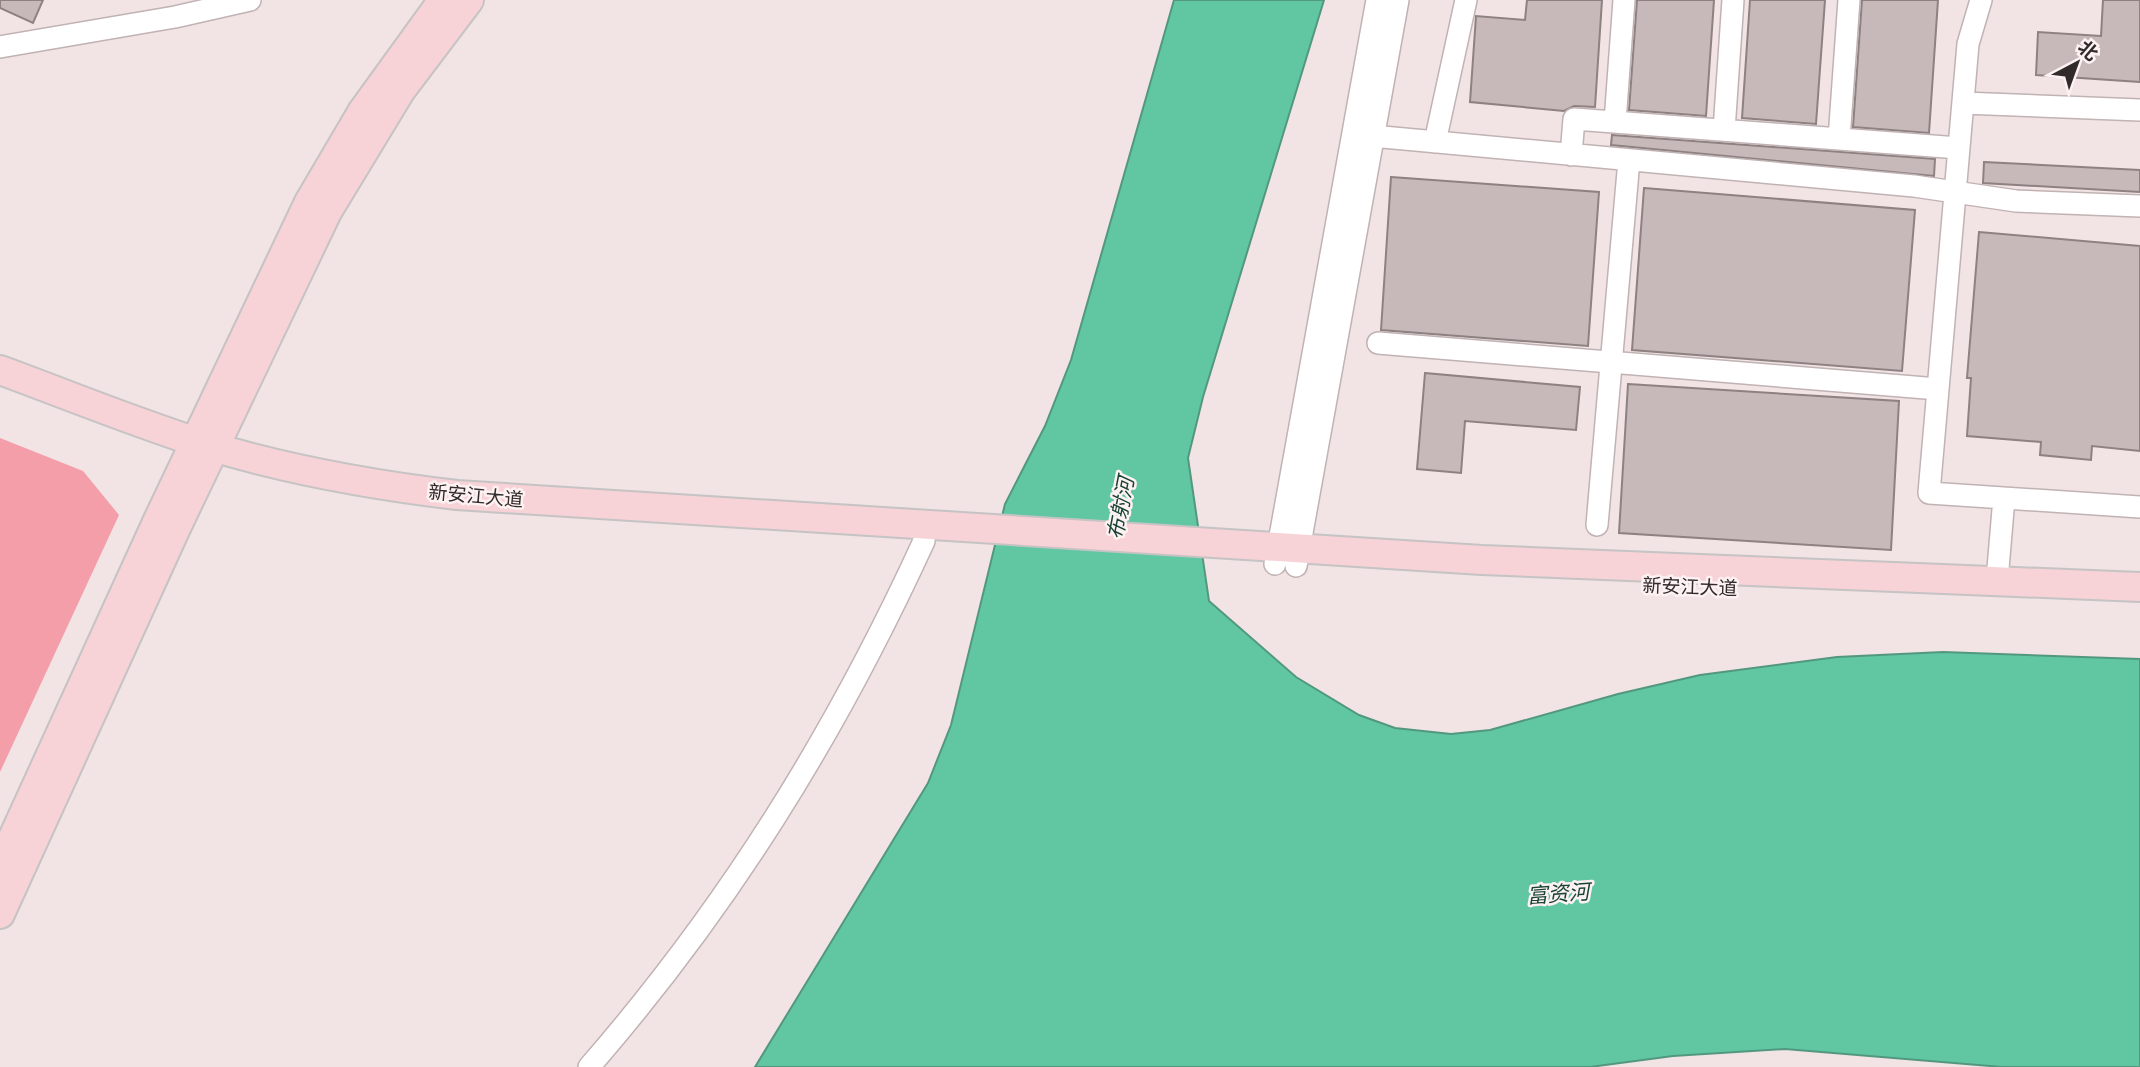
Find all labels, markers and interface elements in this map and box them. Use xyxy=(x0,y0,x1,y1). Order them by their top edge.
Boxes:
north arrow xyxy=(2042,28,2112,98)
text: 北 xyxy=(2073,34,2104,65)
water label: 布射河 xyxy=(1100,470,1141,542)
street label: 新安江大道 xyxy=(428,478,524,512)
street label: 新安江大道 xyxy=(1642,572,1738,600)
water label: 富资河 xyxy=(1526,877,1594,909)

